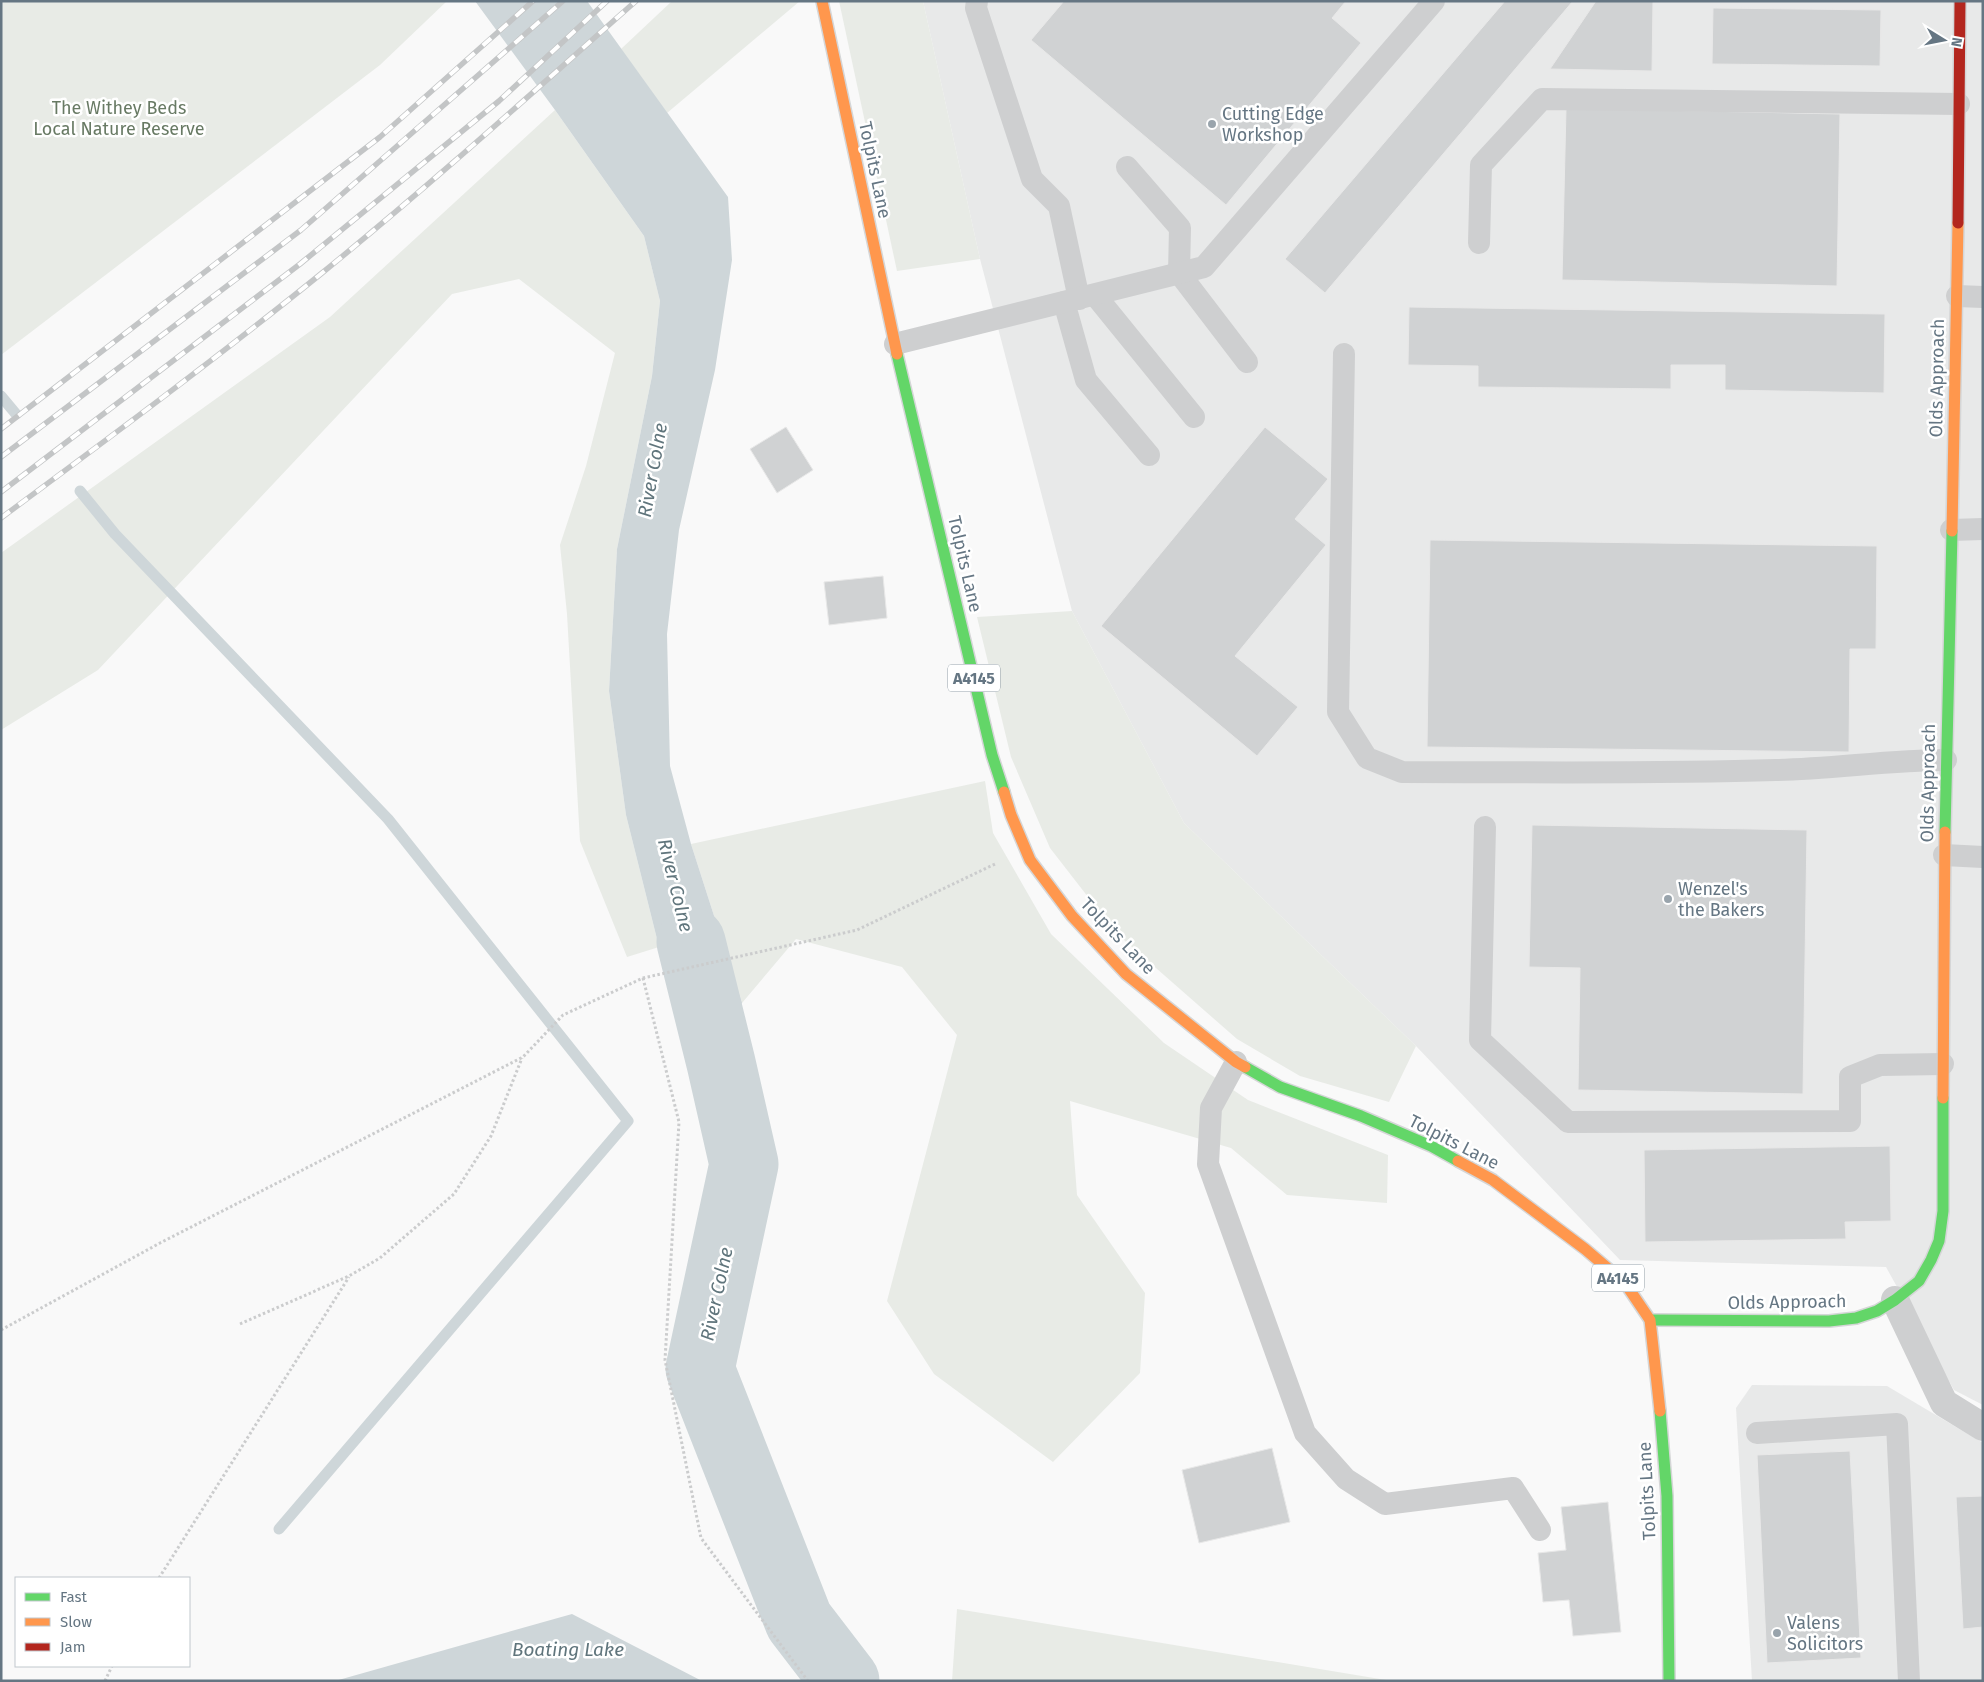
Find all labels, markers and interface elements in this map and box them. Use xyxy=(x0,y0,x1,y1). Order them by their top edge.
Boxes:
north arrow xyxy=(1919,15,1969,65)
text: N xyxy=(1947,36,1965,48)
park label: The Withey Beds Local Nature Reserve xyxy=(33,97,205,140)
place label: Cutting Edge Workshop xyxy=(1222,103,1324,146)
marker: Cutting Edge Workshop xyxy=(1206,118,1218,130)
street label: Tolpits Lane xyxy=(854,120,896,220)
street label: Olds Approach xyxy=(1925,318,1949,438)
water label: River Colne xyxy=(633,421,672,519)
street label: Tolpits Lane xyxy=(943,514,987,614)
road number: A4145 xyxy=(948,664,1000,691)
street label: Olds Approach xyxy=(1916,723,1940,843)
water label: River Colne xyxy=(653,836,698,934)
place label: Wenzel's the Bakers xyxy=(1678,878,1764,921)
street label: Tolpits Lane xyxy=(1076,893,1160,979)
marker: Wenzel's the Bakers xyxy=(1662,893,1674,905)
street label: Tolpits Lane xyxy=(1405,1110,1503,1174)
water label: River Colne xyxy=(695,1245,738,1343)
road number: A4145 xyxy=(1592,1264,1644,1292)
street label: Olds Approach xyxy=(1727,1290,1847,1314)
street label: Tolpits Lane xyxy=(1633,1441,1661,1541)
legend xyxy=(15,1577,190,1667)
text: Fast xyxy=(60,1588,87,1606)
place label: Valens Solicitors xyxy=(1787,1612,1863,1655)
text: Slow xyxy=(60,1613,92,1631)
marker: Valens Solicitors xyxy=(1771,1627,1783,1639)
text: Jam xyxy=(60,1638,86,1656)
water label: Boating Lake xyxy=(512,1638,624,1661)

